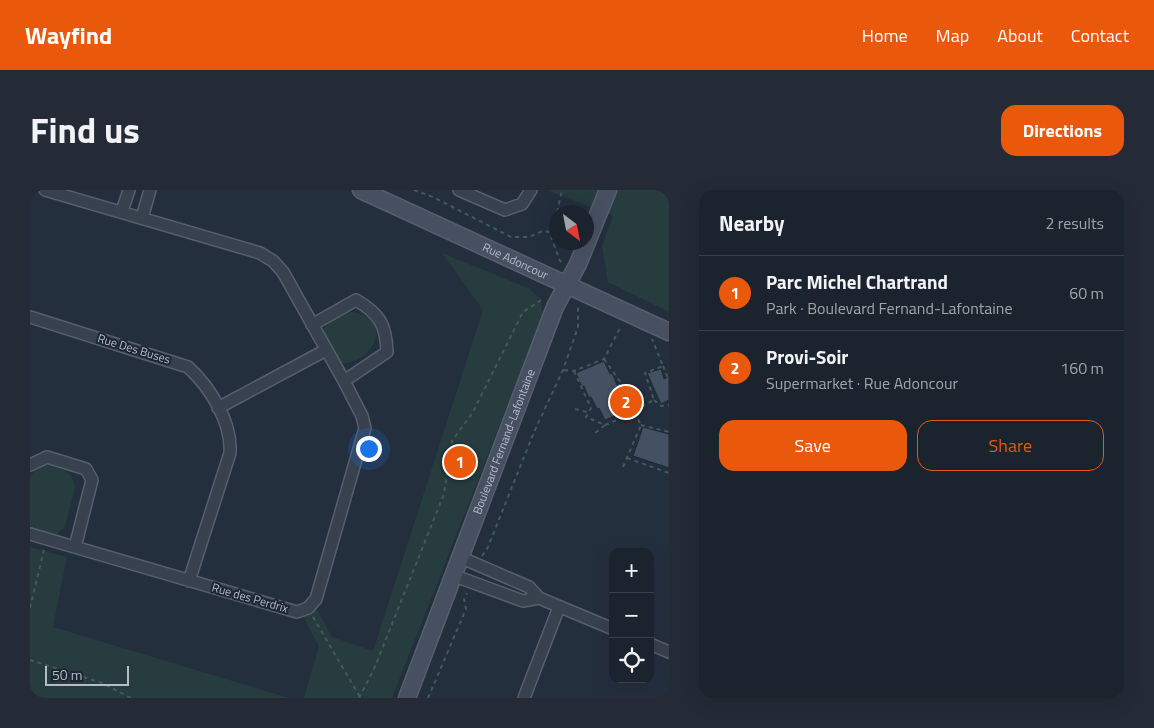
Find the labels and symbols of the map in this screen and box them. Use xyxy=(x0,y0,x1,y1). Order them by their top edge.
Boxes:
north arrow xyxy=(549,205,594,250)
street label: Rue Adoncour xyxy=(479,237,552,284)
street label: Rue Des Buses xyxy=(95,328,173,369)
street label: Boulevard Fernand-Lafontaine xyxy=(467,366,540,517)
pin: 2 xyxy=(610,383,642,421)
your location xyxy=(356,436,382,462)
pin: 1 xyxy=(444,443,476,481)
street label: Rue des Perdrix xyxy=(210,578,291,618)
scale bar xyxy=(45,663,129,686)

